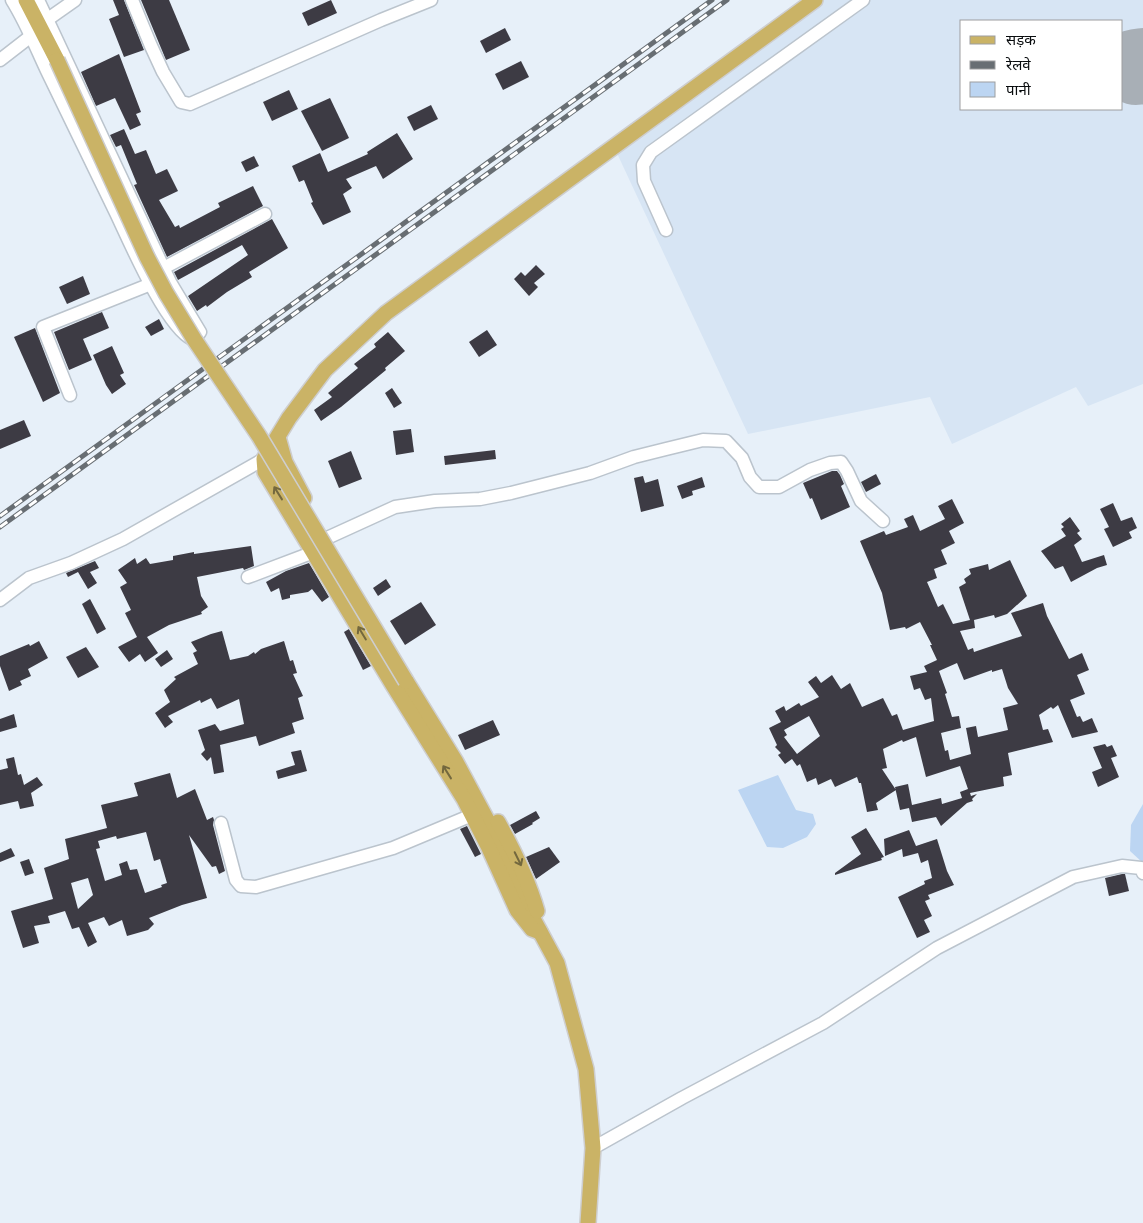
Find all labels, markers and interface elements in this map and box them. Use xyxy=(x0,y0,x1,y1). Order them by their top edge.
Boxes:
legend xyxy=(960,20,1123,110)
text: सड़क xyxy=(1006,31,1036,49)
text: रेलवे xyxy=(1005,56,1031,74)
text: पानी xyxy=(1006,81,1032,99)
one-way arrow xyxy=(273,487,283,501)
one-way arrow xyxy=(356,626,366,640)
one-way arrow xyxy=(441,765,451,779)
one-way arrow xyxy=(513,852,523,867)

